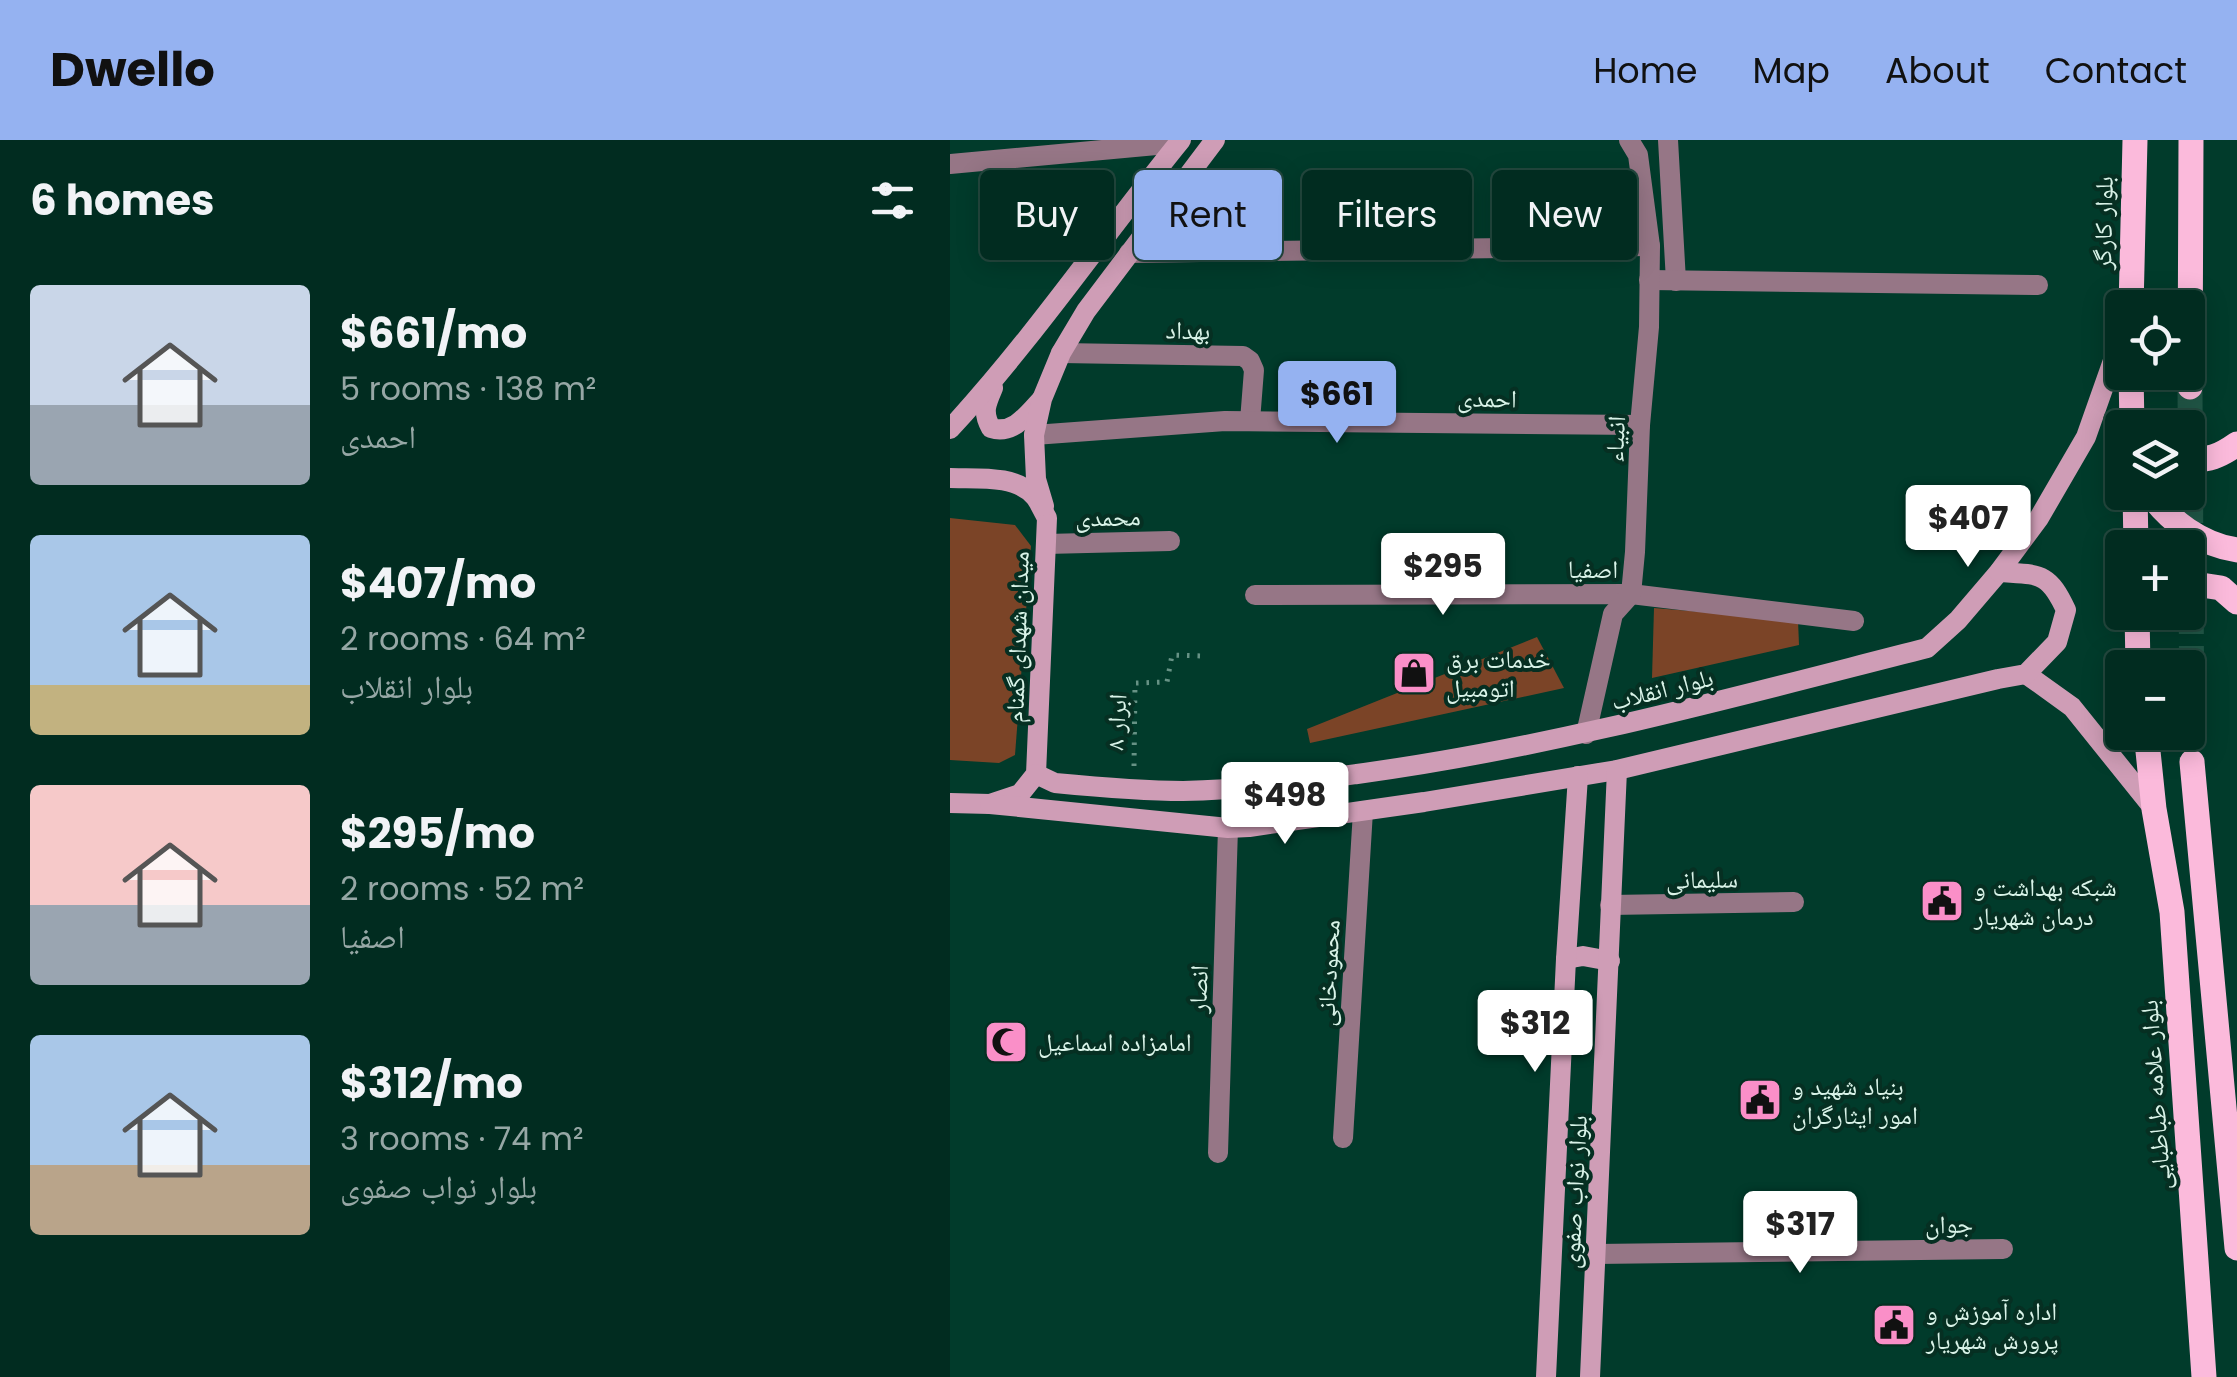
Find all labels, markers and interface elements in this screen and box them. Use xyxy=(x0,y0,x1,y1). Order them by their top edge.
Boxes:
text: Dwello xyxy=(50,36,215,103)
text: Home xyxy=(1593,46,1698,95)
text: Map xyxy=(1753,46,1830,95)
text: About xyxy=(1885,46,1990,95)
text: Contact xyxy=(2045,46,2187,95)
chip: Buy xyxy=(980,170,1114,260)
chip: Rent xyxy=(1134,170,1282,260)
chip: Filters xyxy=(1302,170,1472,260)
chip: New xyxy=(1492,170,1637,260)
text: 6 homes xyxy=(30,171,215,230)
icon: filters xyxy=(865,173,920,228)
street label: بلوار کارگر xyxy=(2085,176,2122,271)
map controls xyxy=(2105,290,2205,750)
button: locate xyxy=(2105,290,2205,390)
text: $661/mo xyxy=(340,304,527,363)
street label: بهداد xyxy=(1165,313,1211,348)
icon: home xyxy=(110,325,230,445)
pin: $661 xyxy=(1278,361,1396,446)
text: 5 rooms · 138 m² xyxy=(340,366,596,411)
text: $661 xyxy=(1300,371,1374,416)
street label: احمدی xyxy=(1457,380,1517,417)
button: layers xyxy=(2105,410,2205,510)
text: احمدی xyxy=(340,414,416,459)
street label: انبیاء xyxy=(1597,415,1634,463)
pin: $407 xyxy=(1909,485,2027,570)
text: $407 xyxy=(1928,495,2008,540)
street label: محمدی xyxy=(1075,499,1141,536)
button: + xyxy=(2105,530,2205,630)
pin: $295 xyxy=(1384,533,1502,618)
text: $295 xyxy=(1403,543,1483,588)
street label: میدان شهدای گمنام xyxy=(997,550,1038,724)
street label: اصفیا xyxy=(1568,552,1618,587)
text: $407/mo xyxy=(340,554,536,613)
icon: home xyxy=(110,575,230,695)
text: 2 rooms · 64 m² xyxy=(340,616,586,661)
place label: خدمات برق اتومبیل xyxy=(1446,642,1551,706)
shop icon: خدمات برق اتومبیل xyxy=(1391,650,1437,696)
button: − xyxy=(2105,650,2205,750)
street label: بلوار انقلاب xyxy=(1607,660,1717,719)
text: بلوار انقلاب xyxy=(340,664,473,709)
street label: ابرار ۸ xyxy=(1098,693,1135,751)
pin: $498 xyxy=(1226,762,1344,847)
text: $498 xyxy=(1243,772,1327,817)
text: $295/mo xyxy=(340,804,535,863)
icon: home xyxy=(110,825,230,945)
street label: سلیمانی xyxy=(1666,861,1738,898)
text: 2 rooms · 52 m² xyxy=(340,866,584,911)
place label: شبکه بهداشت و درمان شهریار xyxy=(1973,870,2117,934)
public building icon: شبکه بهداشت و درمان شهریار xyxy=(1919,878,1965,924)
text: اصفیا xyxy=(340,914,405,959)
street label: محمودخانی xyxy=(1308,919,1349,1027)
street label: انصار xyxy=(1180,964,1217,1015)
pin: $312 xyxy=(1476,990,1594,1075)
street label: بلوار علامه طباطبایی xyxy=(2131,999,2180,1191)
text: $312 xyxy=(1500,1000,1570,1045)
mosque icon: امامزاده اسماعیل xyxy=(983,1019,1029,1065)
place label: امامزاده اسماعیل xyxy=(1038,1025,1192,1060)
text: $312/mo xyxy=(340,1054,523,1113)
place label: بنیاد شهید و امور ایثارگران xyxy=(1792,1069,1918,1133)
icon: home xyxy=(110,1075,230,1195)
public building icon: بنیاد شهید و امور ایثارگران xyxy=(1737,1077,1783,1123)
street label: بلوار نواب صفوی xyxy=(1553,1114,1596,1270)
text: 3 rooms · 74 m² xyxy=(340,1116,584,1161)
text: بلوار نواب صفوی xyxy=(340,1164,537,1209)
pin: $317 xyxy=(1741,1191,1859,1276)
text: $317 xyxy=(1765,1201,1835,1246)
street label: جوان xyxy=(1925,1207,1974,1242)
place label: اداره آموزش و پرورش شهریار xyxy=(1925,1294,2059,1358)
public building icon: اداره آموزش و پرورش شهریار xyxy=(1871,1302,1917,1348)

